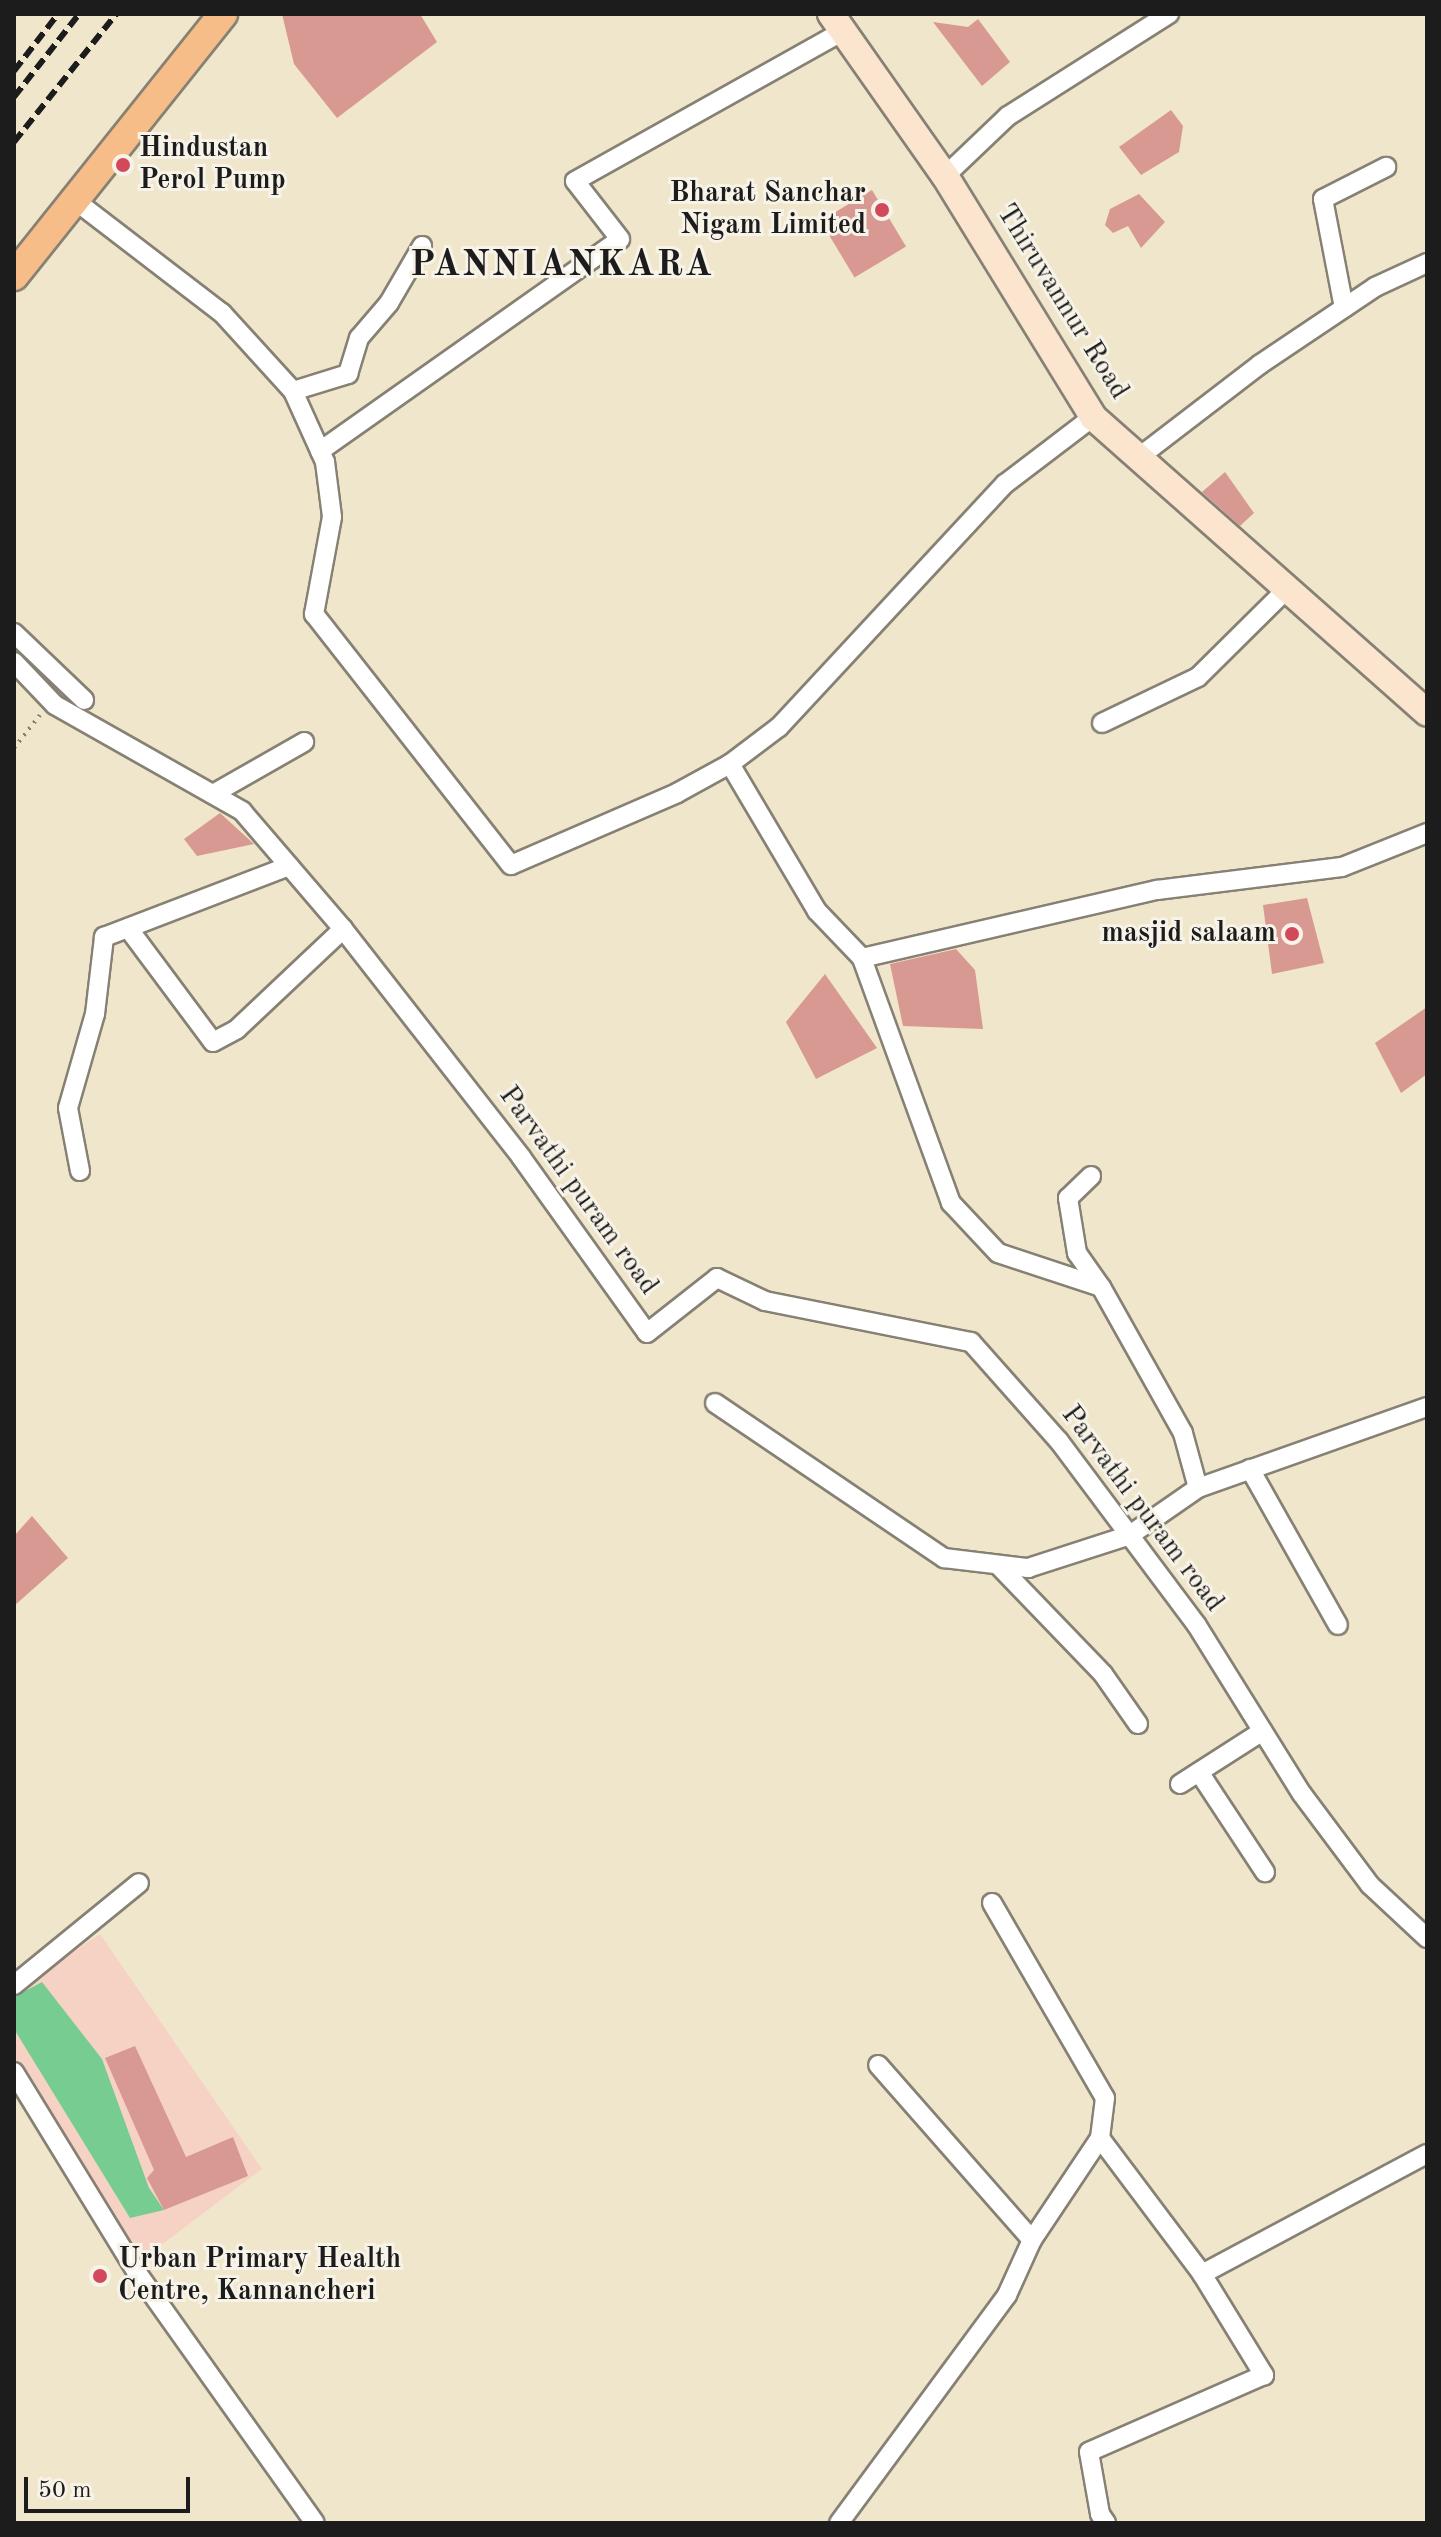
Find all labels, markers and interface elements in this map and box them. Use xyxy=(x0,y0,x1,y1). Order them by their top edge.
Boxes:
place label: Hindustan Perol Pump xyxy=(139,132,286,198)
marker: Hindustan Perol Pump xyxy=(114,156,132,174)
place label: Bharat Sanchar Nigam Limited xyxy=(669,177,866,243)
street label: Thiruvannur Road xyxy=(988,198,1136,406)
marker: Bharat Sanchar Nigam Limited xyxy=(873,201,891,219)
district label: PANNIANKARA xyxy=(410,245,714,289)
place label: masjid salaam xyxy=(1101,917,1276,951)
marker: masjid salaam xyxy=(1283,925,1301,943)
street label: Parvathi puram road xyxy=(491,1080,665,1302)
street label: Parvathi puram road xyxy=(1053,1399,1231,1619)
place label: Urban Primary Health Centre, Kannancheri xyxy=(118,2243,401,2309)
marker: Urban Primary Health Centre, Kannancheri xyxy=(89,2265,111,2287)
scale bar xyxy=(28,2461,194,2511)
text: 50 m xyxy=(38,2479,92,2503)

